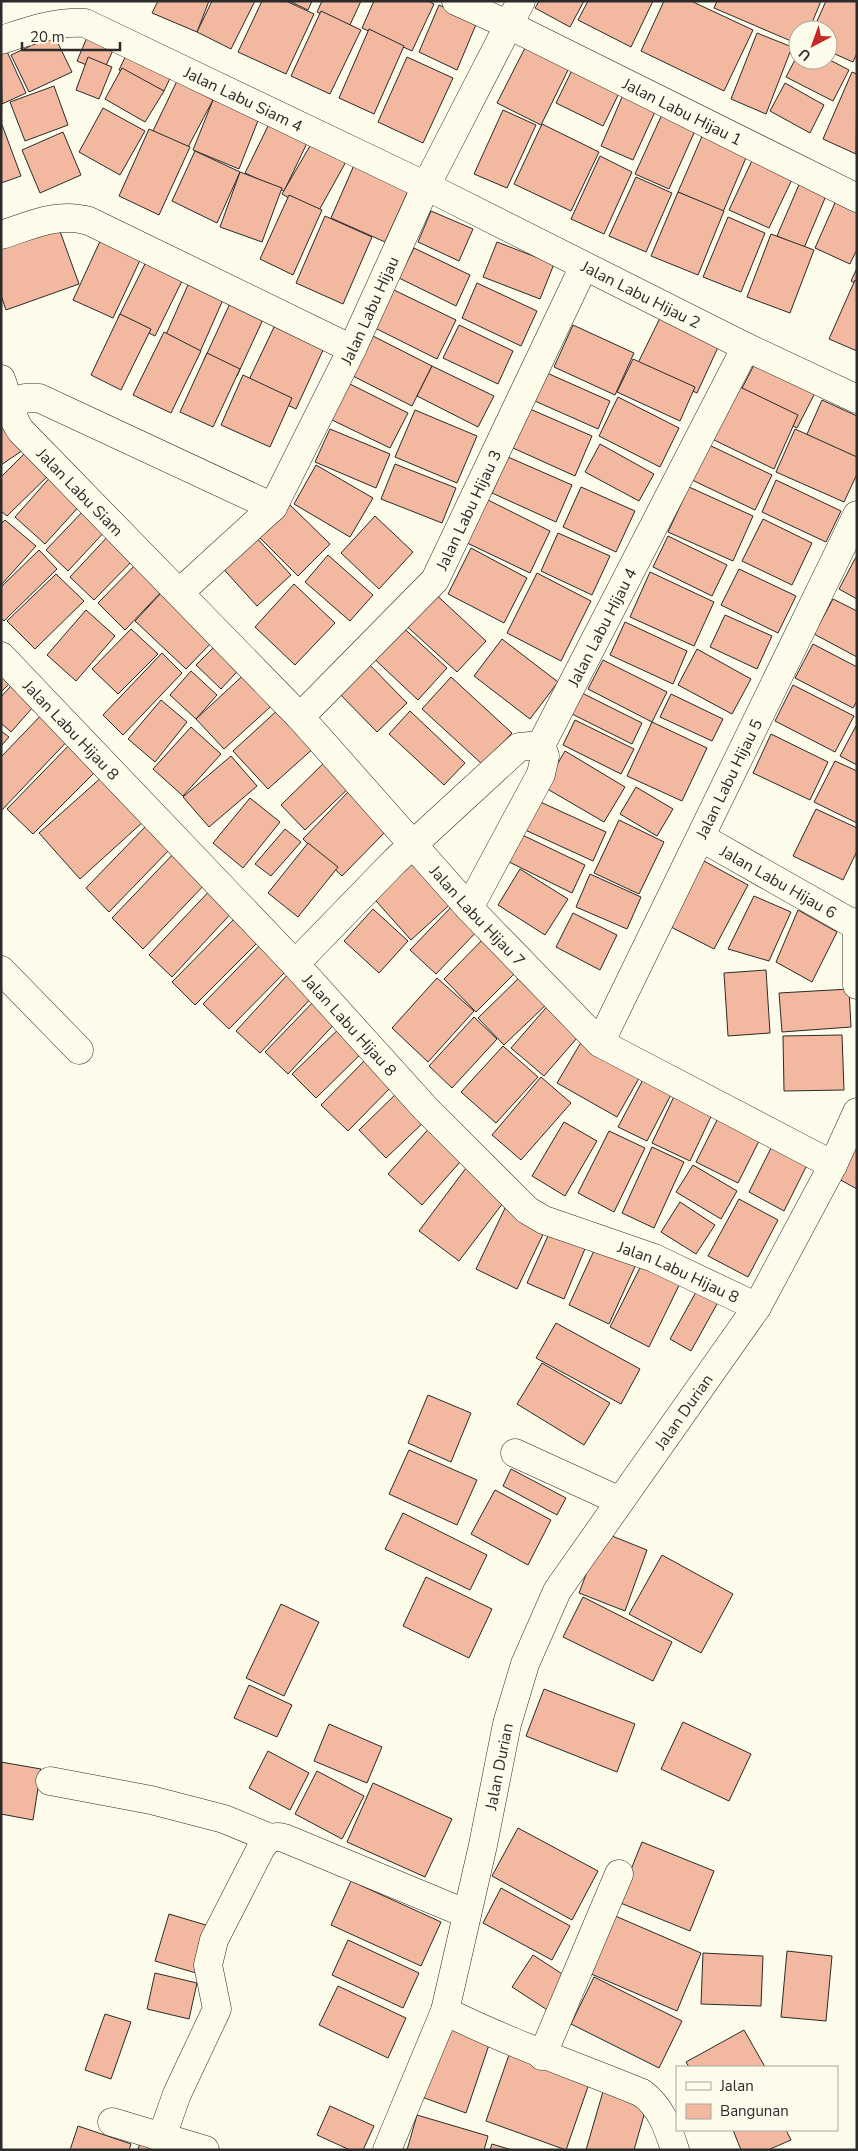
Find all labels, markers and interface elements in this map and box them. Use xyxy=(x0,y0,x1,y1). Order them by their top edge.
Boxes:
scale bar xyxy=(22,20,120,52)
north arrow xyxy=(788,20,838,70)
text: 20 m xyxy=(30,27,65,47)
text: U xyxy=(795,44,815,65)
street label: Jalan Labu Siam 4 xyxy=(179,61,307,138)
street label: Jalan Labu Hijau 1 xyxy=(618,73,745,151)
street label: Jalan Labu Hijau xyxy=(335,253,405,370)
street label: Jalan Labu Hijau 2 xyxy=(576,255,704,334)
street label: Jalan Labu Siam xyxy=(31,443,128,542)
street label: Jalan Labu Hijau 3 xyxy=(431,447,507,575)
street label: Jalan Labu Hijau 4 xyxy=(563,564,643,691)
street label: Jalan Labu Hijau 8 xyxy=(17,675,124,785)
street label: Jalan Labu Hijau 5 xyxy=(691,716,768,844)
street label: Jalan Labu Hijau 6 xyxy=(715,840,840,924)
street label: Jalan Labu Hijau 7 xyxy=(424,860,530,971)
street label: Jalan Labu Hijau 8 xyxy=(297,969,401,1082)
street label: Jalan Labu Hijau 8 xyxy=(614,1236,742,1309)
street label: Jalan Durian xyxy=(649,1370,718,1455)
street label: Jalan Durian xyxy=(480,1721,519,1813)
legend xyxy=(676,2066,838,2131)
text: Jalan xyxy=(719,2076,754,2096)
text: Bangunan xyxy=(720,2101,789,2121)

